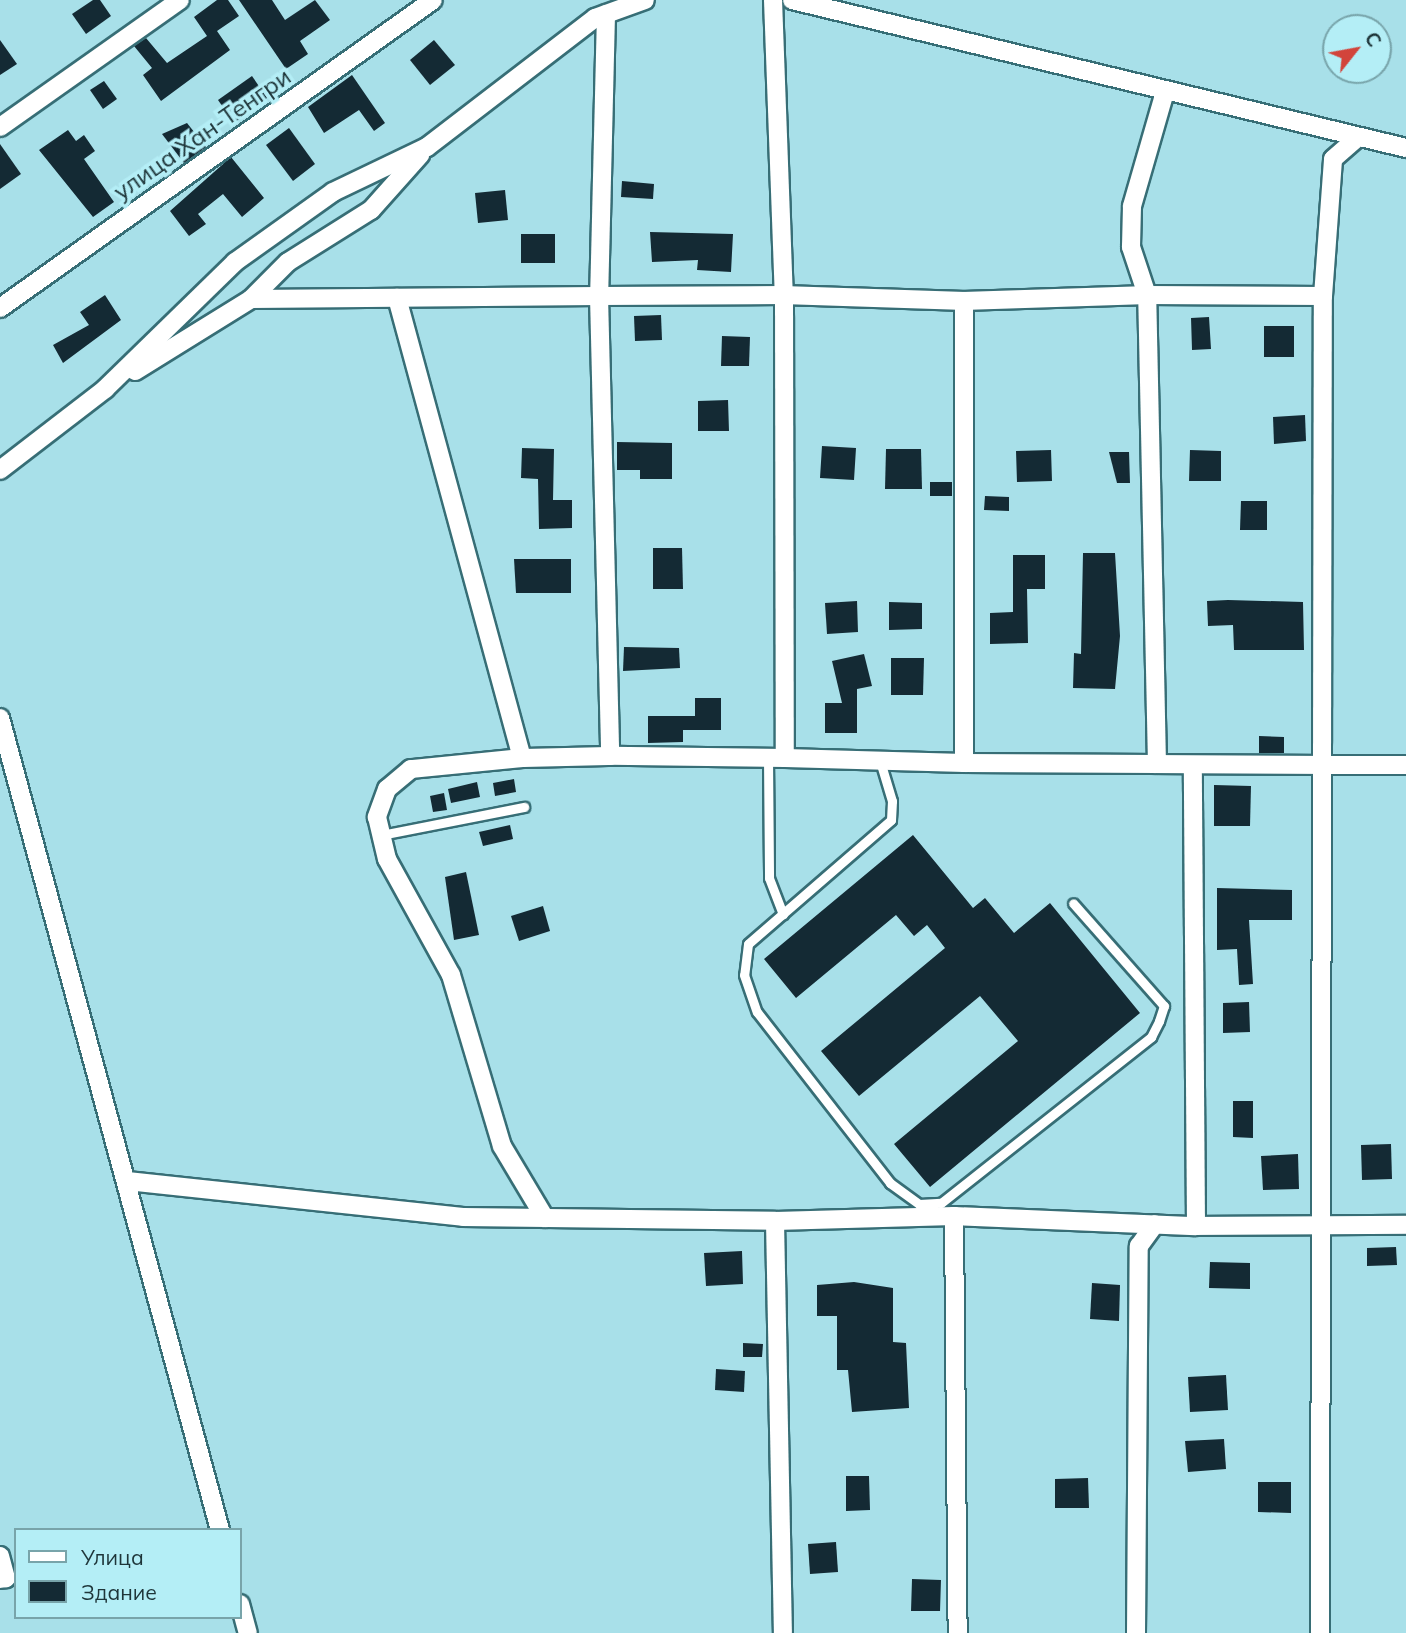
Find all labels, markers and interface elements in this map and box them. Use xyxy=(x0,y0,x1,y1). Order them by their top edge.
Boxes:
north arrow xyxy=(1322,14,1392,84)
text: С xyxy=(1360,27,1387,51)
street label: улица Хан-Тенгри xyxy=(108,62,296,206)
legend xyxy=(14,1528,242,1619)
text: Улица xyxy=(81,1544,144,1570)
text: Здание xyxy=(81,1579,157,1605)

